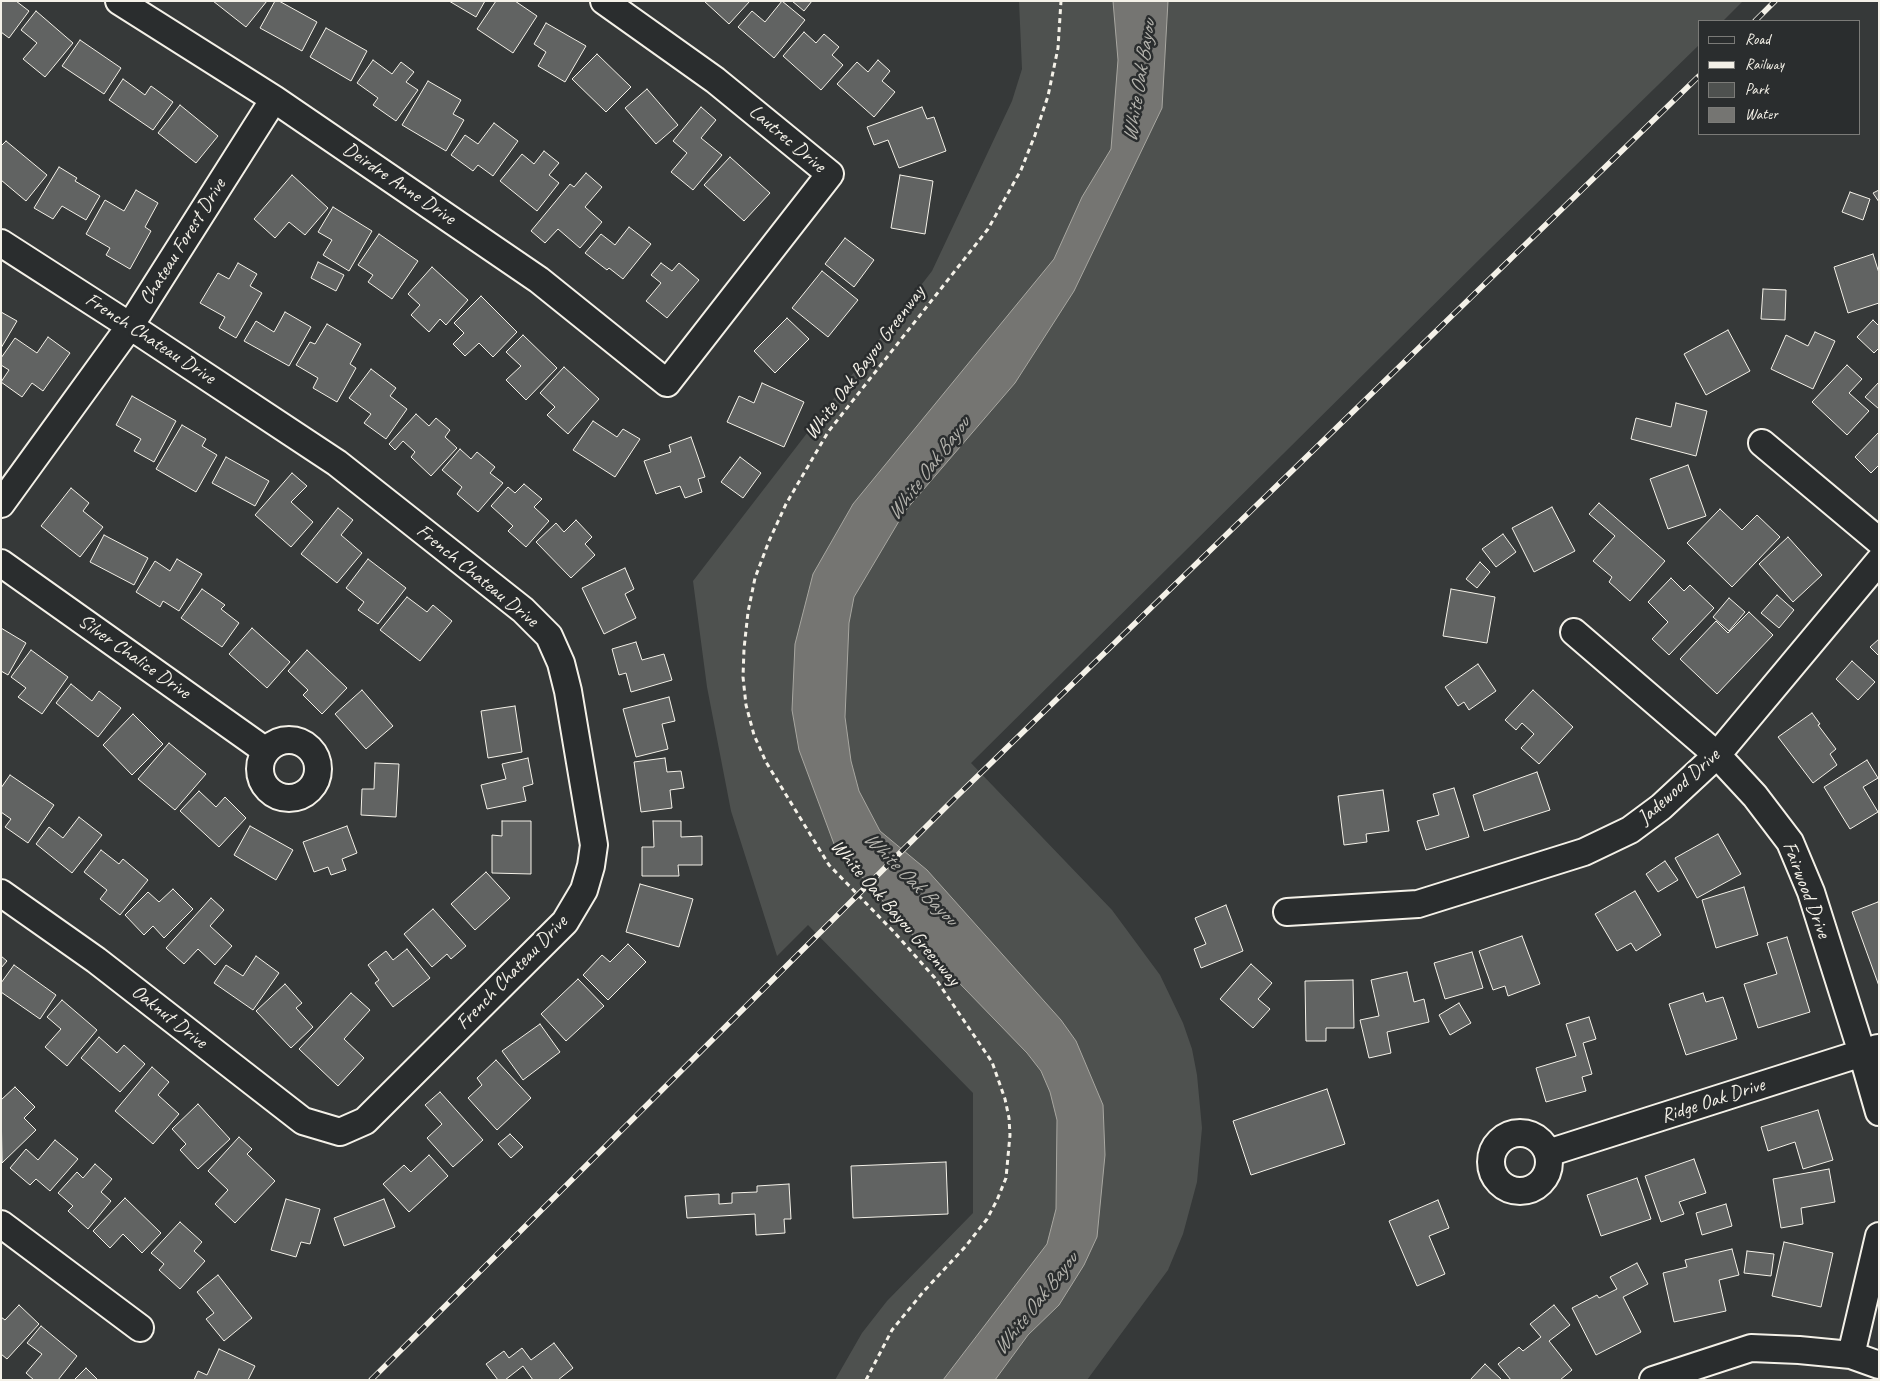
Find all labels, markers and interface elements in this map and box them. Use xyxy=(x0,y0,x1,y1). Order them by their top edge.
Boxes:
water label: White Oak Bayou xyxy=(1118,18,1162,144)
legend xyxy=(1698,20,1860,135)
text: Road xyxy=(1745,30,1770,49)
text: Railway xyxy=(1745,55,1784,74)
text: Park xyxy=(1745,80,1769,99)
street label: Lautrec Drive xyxy=(744,100,830,178)
text: Water xyxy=(1745,105,1778,124)
street label: Deirdre Anne Drive xyxy=(338,138,460,230)
street label: Chateau Forest Drive xyxy=(134,174,232,310)
street label: White Oak Bayou Greenway xyxy=(799,282,931,444)
street label: French Chateau Drive xyxy=(81,288,219,390)
water label: White Oak Bayou xyxy=(882,412,976,526)
street label: French Chateau Drive xyxy=(411,519,543,633)
street label: Silver Chalice Drive xyxy=(73,609,195,705)
street label: Jadewood Drive xyxy=(1633,744,1725,830)
water label: White Oak Bayou xyxy=(858,827,962,931)
street label: White Oak Bayou Greenway xyxy=(825,835,965,991)
street label: Fairwood Drive xyxy=(1777,838,1835,942)
street label: French Chateau Drive xyxy=(451,911,573,1035)
street label: Oaknut Drive xyxy=(126,980,212,1054)
street label: Ridge Oak Drive xyxy=(1658,1073,1768,1129)
water label: White Oak Bayou xyxy=(988,1248,1084,1360)

